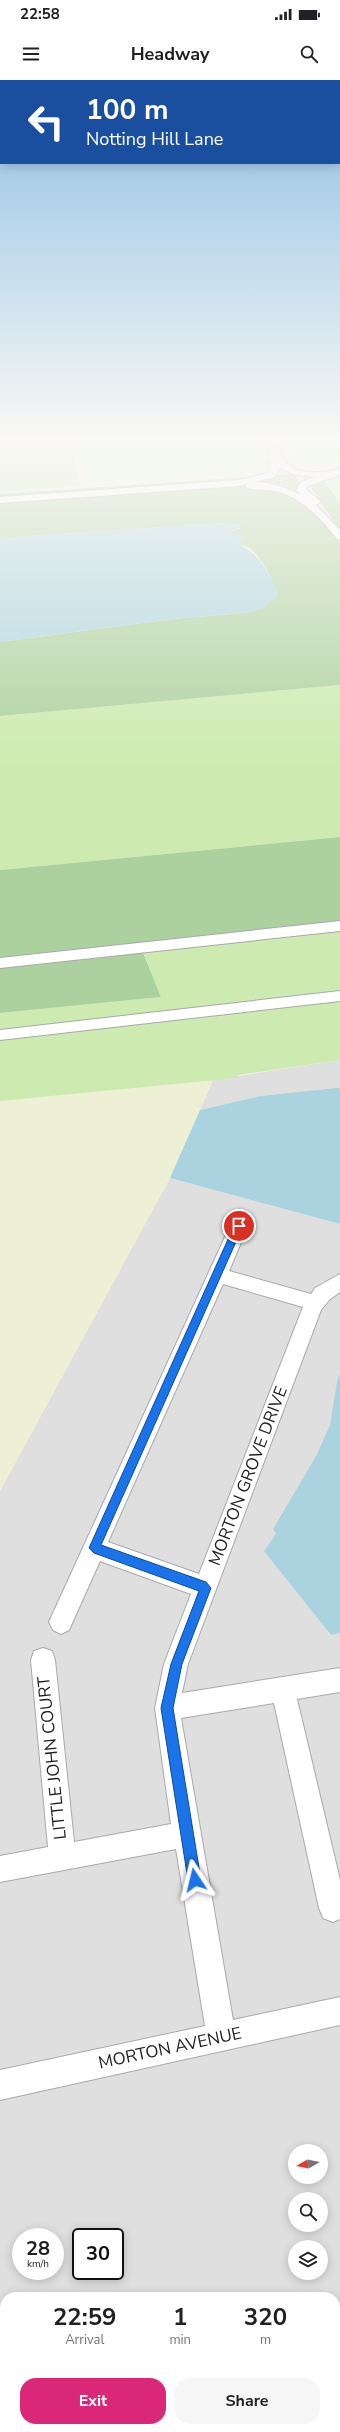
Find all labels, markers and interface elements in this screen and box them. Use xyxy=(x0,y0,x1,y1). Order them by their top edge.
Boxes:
text: 22:58 xyxy=(20,4,60,24)
text: Headway xyxy=(131,42,209,66)
icon: menu xyxy=(20,43,42,65)
icon: search xyxy=(298,43,320,65)
text: 100 m xyxy=(86,91,169,129)
icon: left xyxy=(20,96,72,148)
text: Notting Hill Lane xyxy=(86,127,223,151)
pin xyxy=(222,1209,256,1243)
icon: arrive xyxy=(228,1215,250,1237)
street label: MORTON GROVE DRIVE xyxy=(203,1383,293,1569)
street label: LITTLE JOHN COURT xyxy=(32,1675,72,1841)
position arrow xyxy=(174,1859,216,1901)
street label: MORTON AVENUE xyxy=(96,2022,244,2074)
north arrow xyxy=(288,2144,328,2184)
map controls xyxy=(288,2144,328,2280)
button: search xyxy=(288,2192,328,2232)
speed limit sign: 30 xyxy=(72,2228,124,2280)
text: 28 xyxy=(26,2235,50,2262)
button: layers xyxy=(288,2240,328,2280)
text: km/h xyxy=(27,2257,49,2271)
text: 22:59 xyxy=(53,2301,116,2333)
text: 1 xyxy=(173,2301,187,2333)
text: 320 xyxy=(244,2301,287,2333)
text: Arrival xyxy=(65,2331,104,2349)
text: min xyxy=(169,2331,191,2349)
text: m xyxy=(260,2331,271,2349)
button: Exit xyxy=(20,2378,166,2424)
button: Share xyxy=(174,2378,320,2424)

